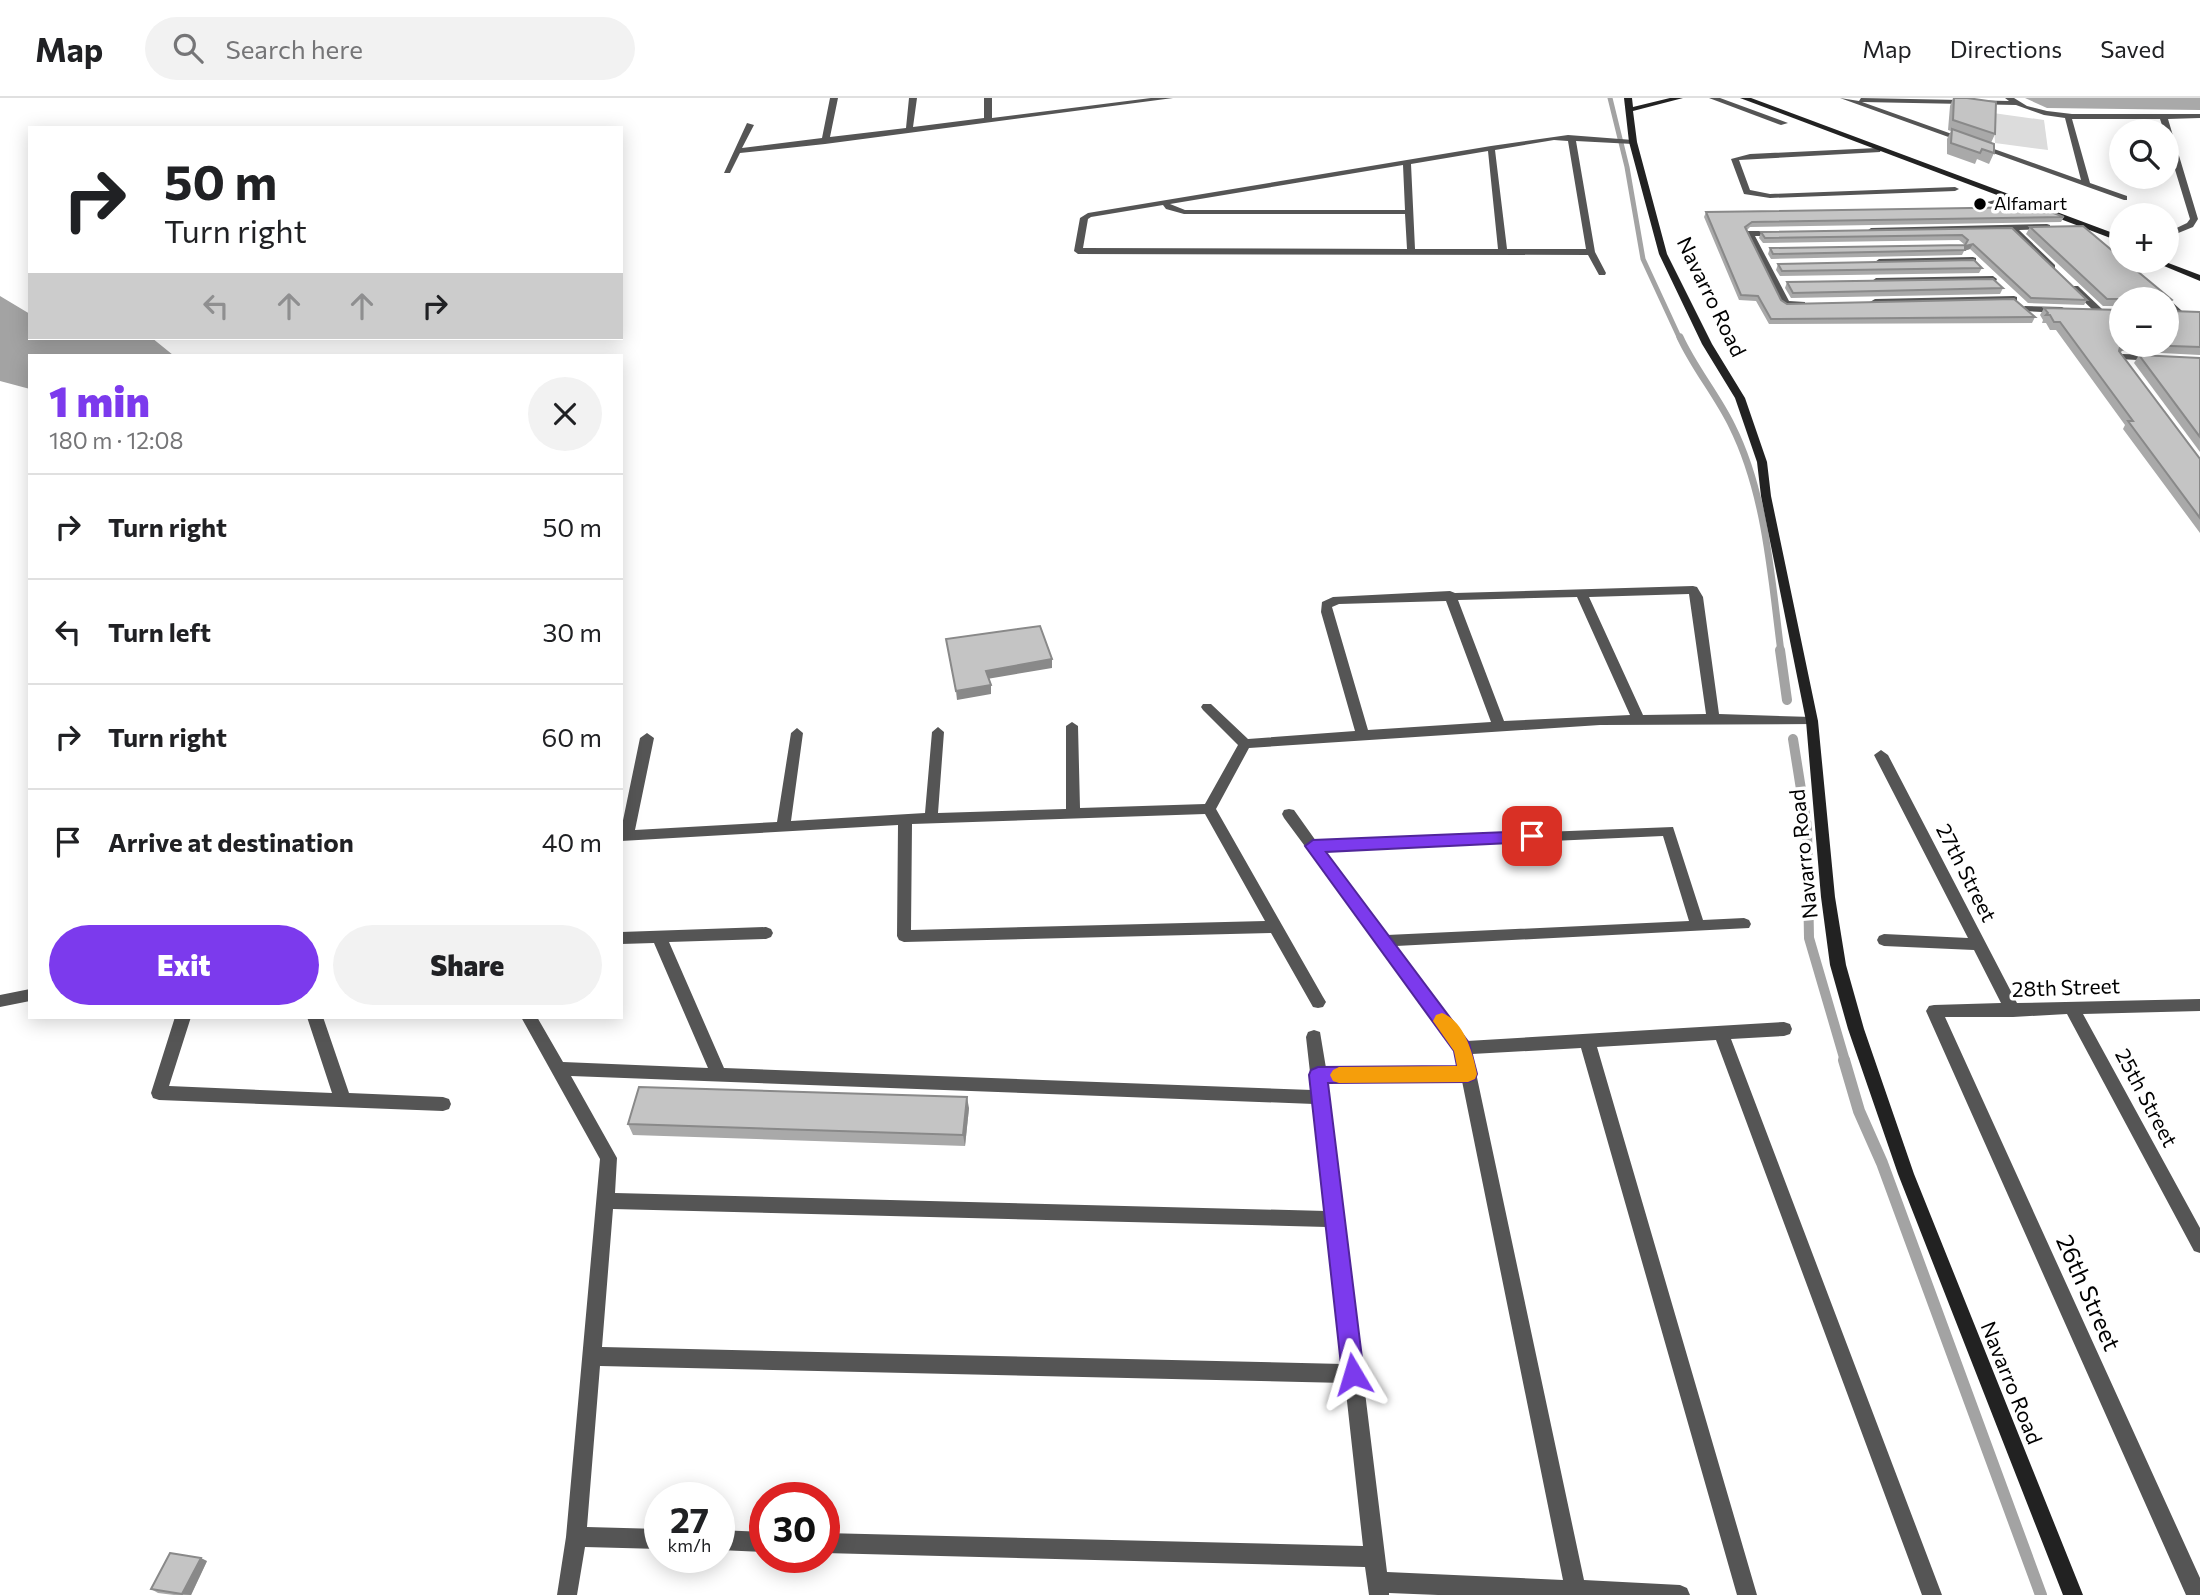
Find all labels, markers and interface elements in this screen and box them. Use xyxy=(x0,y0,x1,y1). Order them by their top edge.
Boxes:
search box xyxy=(145,17,635,80)
text: Map xyxy=(35,28,103,69)
icon: search xyxy=(169,29,207,67)
text: Search here xyxy=(225,33,363,64)
text: Map xyxy=(1862,34,1912,63)
text: Directions xyxy=(1950,34,2062,63)
text: Saved xyxy=(2100,34,2165,63)
map controls xyxy=(2109,119,2179,357)
button: search xyxy=(2109,119,2179,189)
text: 50 m xyxy=(164,150,277,210)
icon: right xyxy=(49,154,140,245)
place label: Alfamart xyxy=(1994,192,2067,214)
marker: Alfamart xyxy=(1972,196,1988,212)
button: + xyxy=(2109,203,2179,273)
text: Turn right xyxy=(164,210,307,250)
street label: Navarro Road xyxy=(1673,232,1752,360)
icon: left xyxy=(197,287,235,325)
icon: ahead xyxy=(270,287,308,325)
icon: ahead xyxy=(343,287,381,325)
icon: right xyxy=(416,287,454,325)
button: − xyxy=(2109,287,2179,357)
text: 1 min xyxy=(49,374,150,426)
button: close xyxy=(528,377,602,451)
text: 180 m · 12:08 xyxy=(49,426,184,454)
icon: right xyxy=(49,508,87,546)
text: Turn right xyxy=(108,511,227,542)
text: 50 m xyxy=(542,511,602,542)
icon: left xyxy=(49,613,87,651)
text: Turn left xyxy=(108,616,211,647)
text: 30 m xyxy=(543,616,602,647)
icon: right xyxy=(49,718,87,756)
text: Turn right xyxy=(108,721,227,752)
text: 60 m xyxy=(542,721,602,752)
street label: Navarro Road xyxy=(1783,788,1822,920)
pin xyxy=(1502,806,1562,866)
icon: arrive xyxy=(1513,817,1551,855)
street label: 27th Street xyxy=(1932,819,2003,926)
icon: arrive xyxy=(49,823,87,861)
text: Arrive at destination xyxy=(108,826,354,857)
text: 40 m xyxy=(542,826,602,857)
button: Exit xyxy=(49,925,319,1005)
button: Share xyxy=(333,925,602,1005)
street label: 28th Street xyxy=(2011,972,2121,1001)
street label: 25th Street xyxy=(2111,1044,2184,1151)
street label: 26th Street xyxy=(2051,1230,2128,1355)
street label: Navarro Road xyxy=(1976,1317,2048,1447)
position arrow xyxy=(1316,1337,1390,1411)
speed limit sign: 30 xyxy=(749,1482,840,1573)
text: 27 xyxy=(670,1497,709,1540)
text: km/h xyxy=(668,1534,711,1556)

